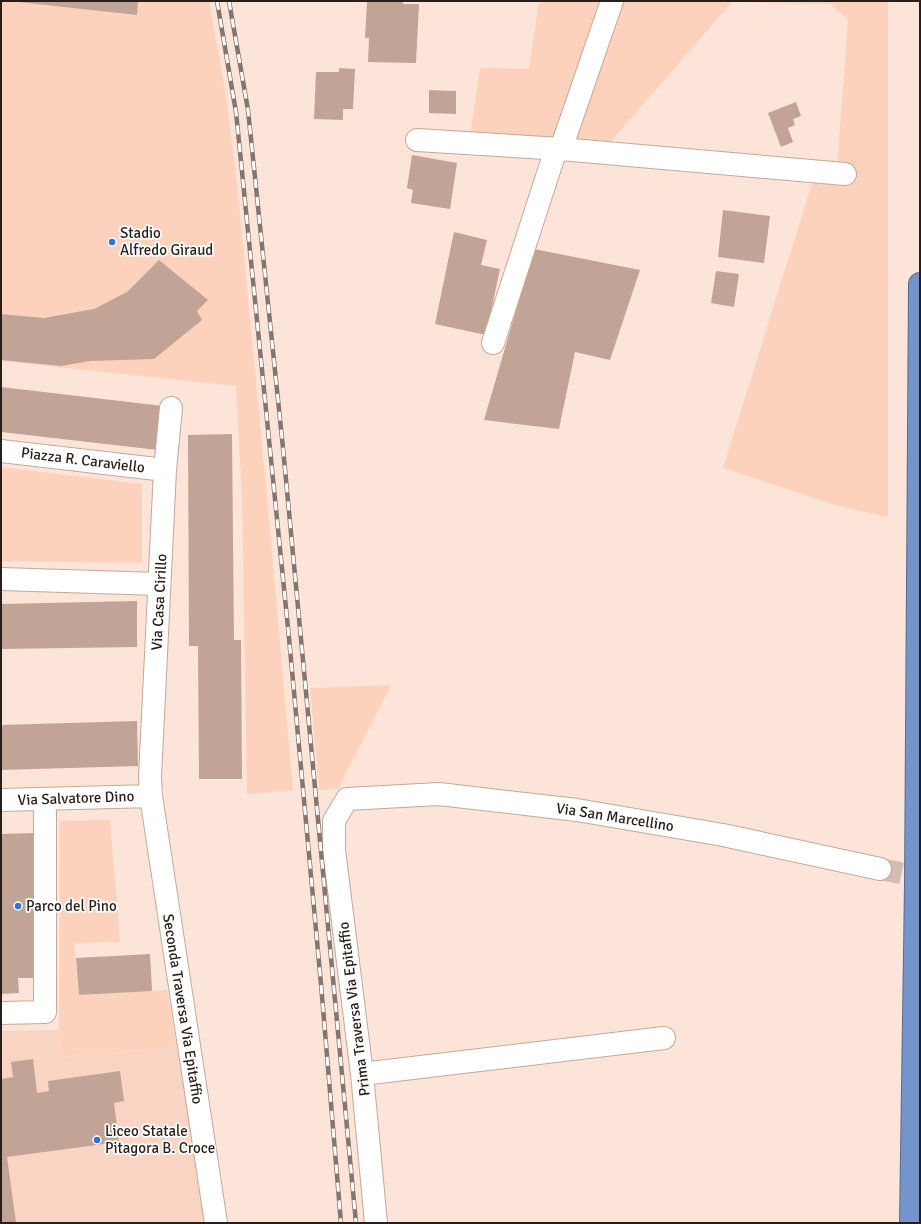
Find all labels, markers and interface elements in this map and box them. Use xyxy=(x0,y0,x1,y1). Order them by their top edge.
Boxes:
place label: Stadio Alfredo Giraud xyxy=(120,224,213,259)
marker: Stadio Alfredo Giraud xyxy=(107,237,117,247)
street label: Piazza R. Caraviello xyxy=(20,443,146,477)
street label: Via Casa Cirillo xyxy=(147,553,171,651)
street label: Via Salvatore Dino xyxy=(17,787,135,809)
street label: Via San Marcellino xyxy=(555,799,675,835)
place label: Parco del Pino xyxy=(26,897,117,915)
marker: Parco del Pino xyxy=(13,901,23,911)
street label: Seconda Traversa Via Epitaffio xyxy=(159,913,207,1106)
street label: Prima Traversa Via Epitaffio xyxy=(334,921,374,1097)
place label: Liceo Statale Pitagora B. Croce xyxy=(105,1122,215,1157)
marker: Liceo Statale Pitagora B. Croce xyxy=(92,1135,102,1145)

